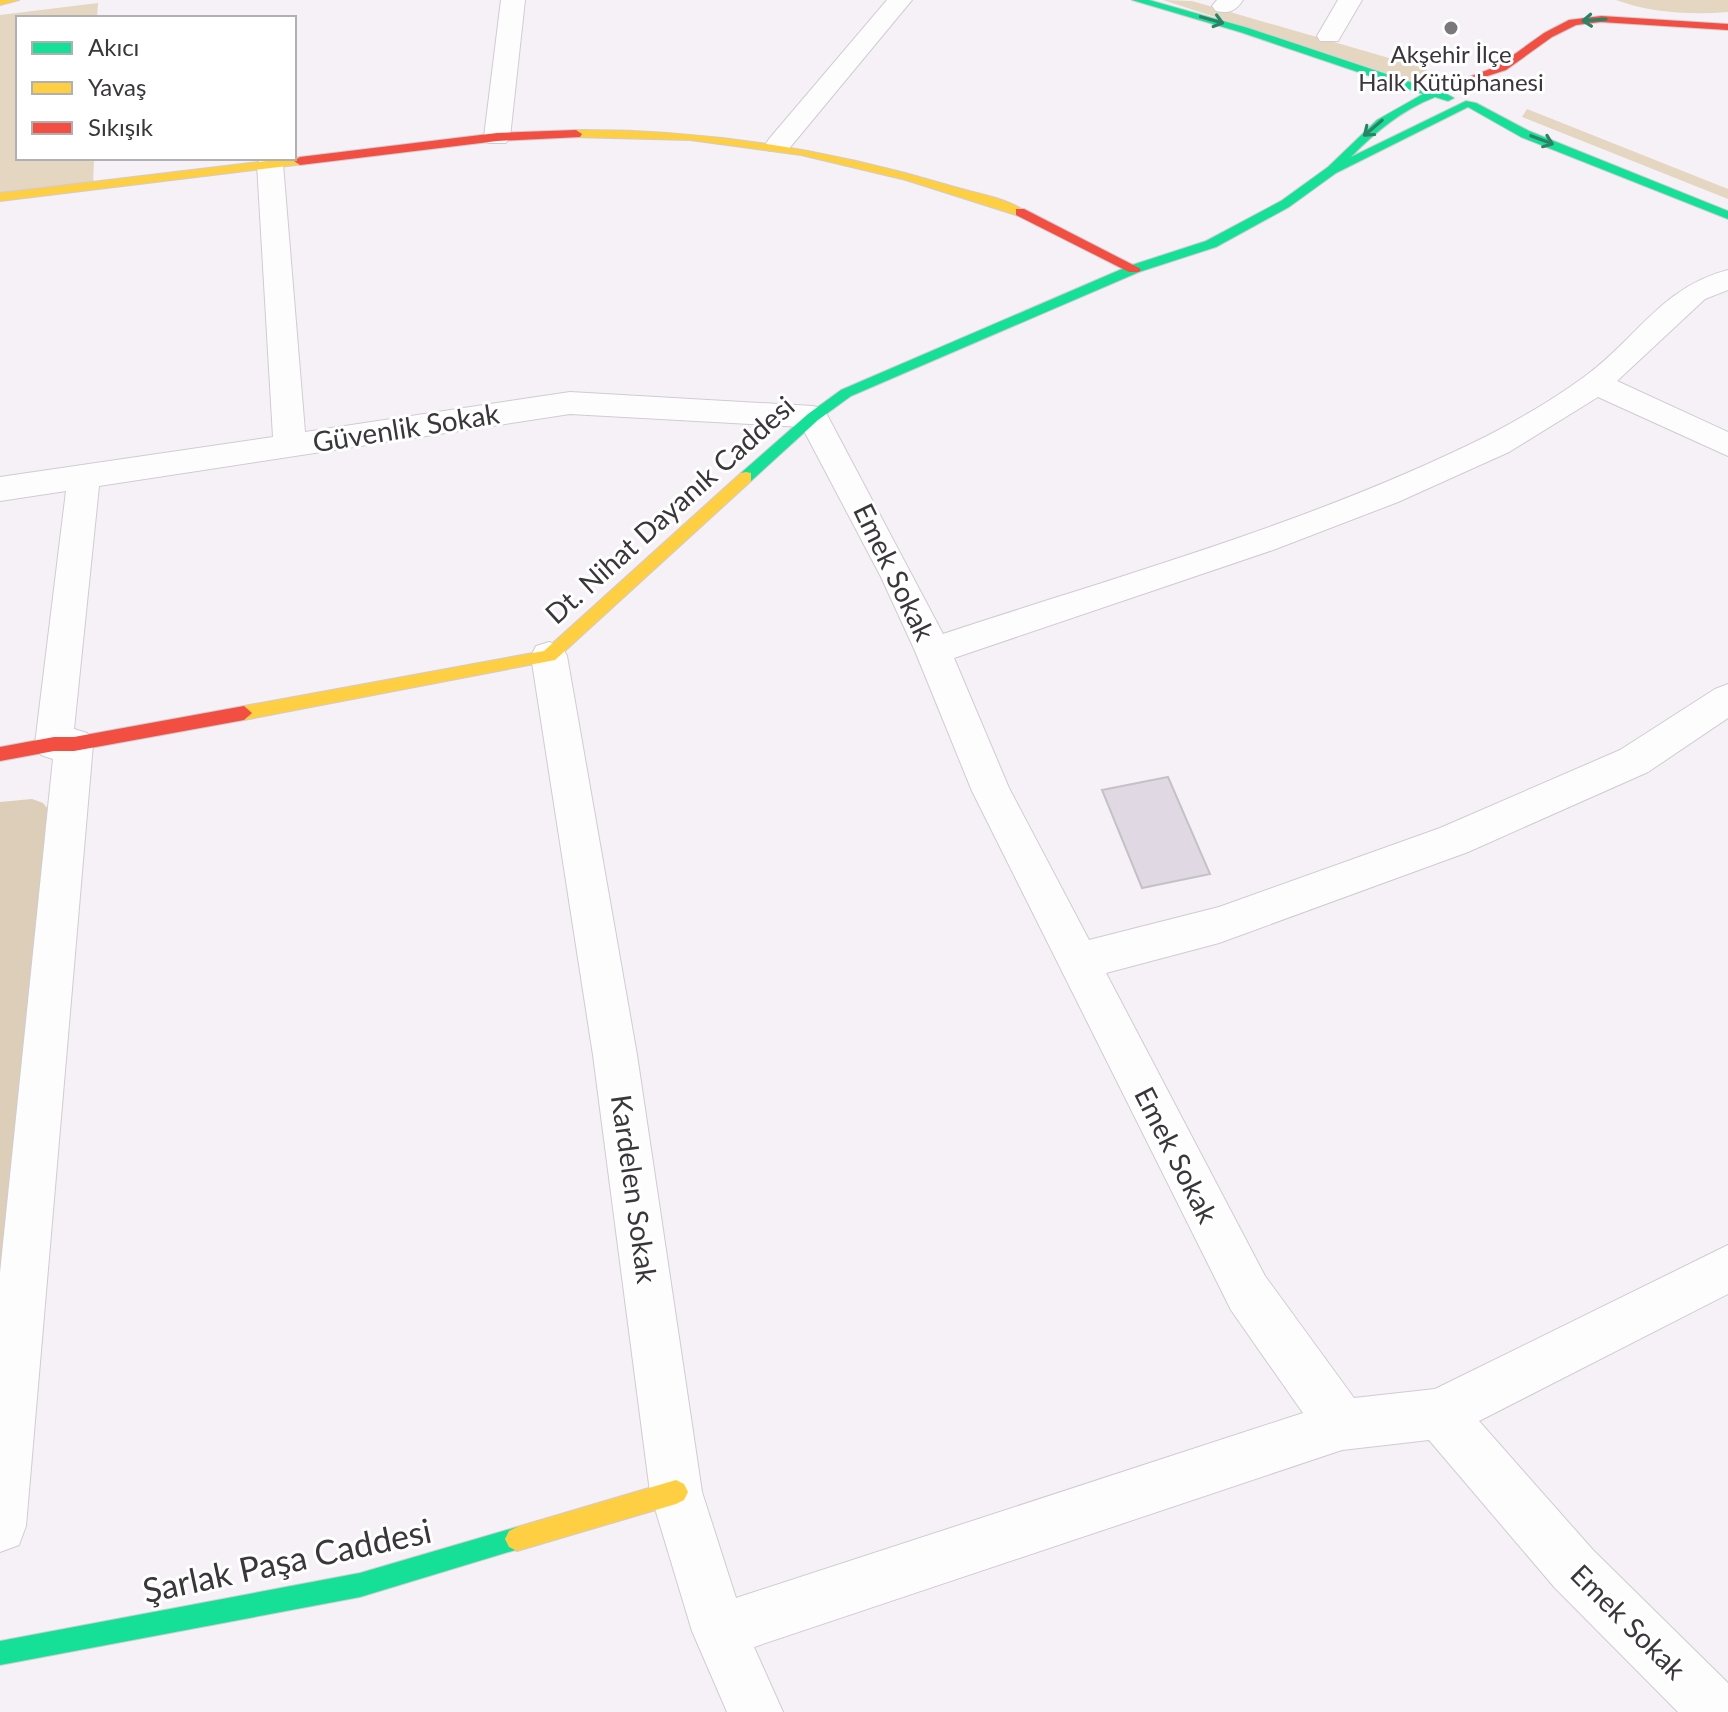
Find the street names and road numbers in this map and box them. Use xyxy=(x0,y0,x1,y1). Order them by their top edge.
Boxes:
street label: Dt. Nihat Dayanık Caddesi xyxy=(538,388,801,630)
street label: Güvenlik Sokak xyxy=(310,395,502,459)
street label: Emek Sokak xyxy=(847,497,943,646)
street label: Emek Sokak xyxy=(1128,1081,1226,1229)
street label: Kardelen Sokak xyxy=(605,1092,665,1286)
street label: Şarlak Paşa Caddesi xyxy=(139,1509,435,1610)
street label: Emek Sokak xyxy=(1564,1557,1694,1686)

